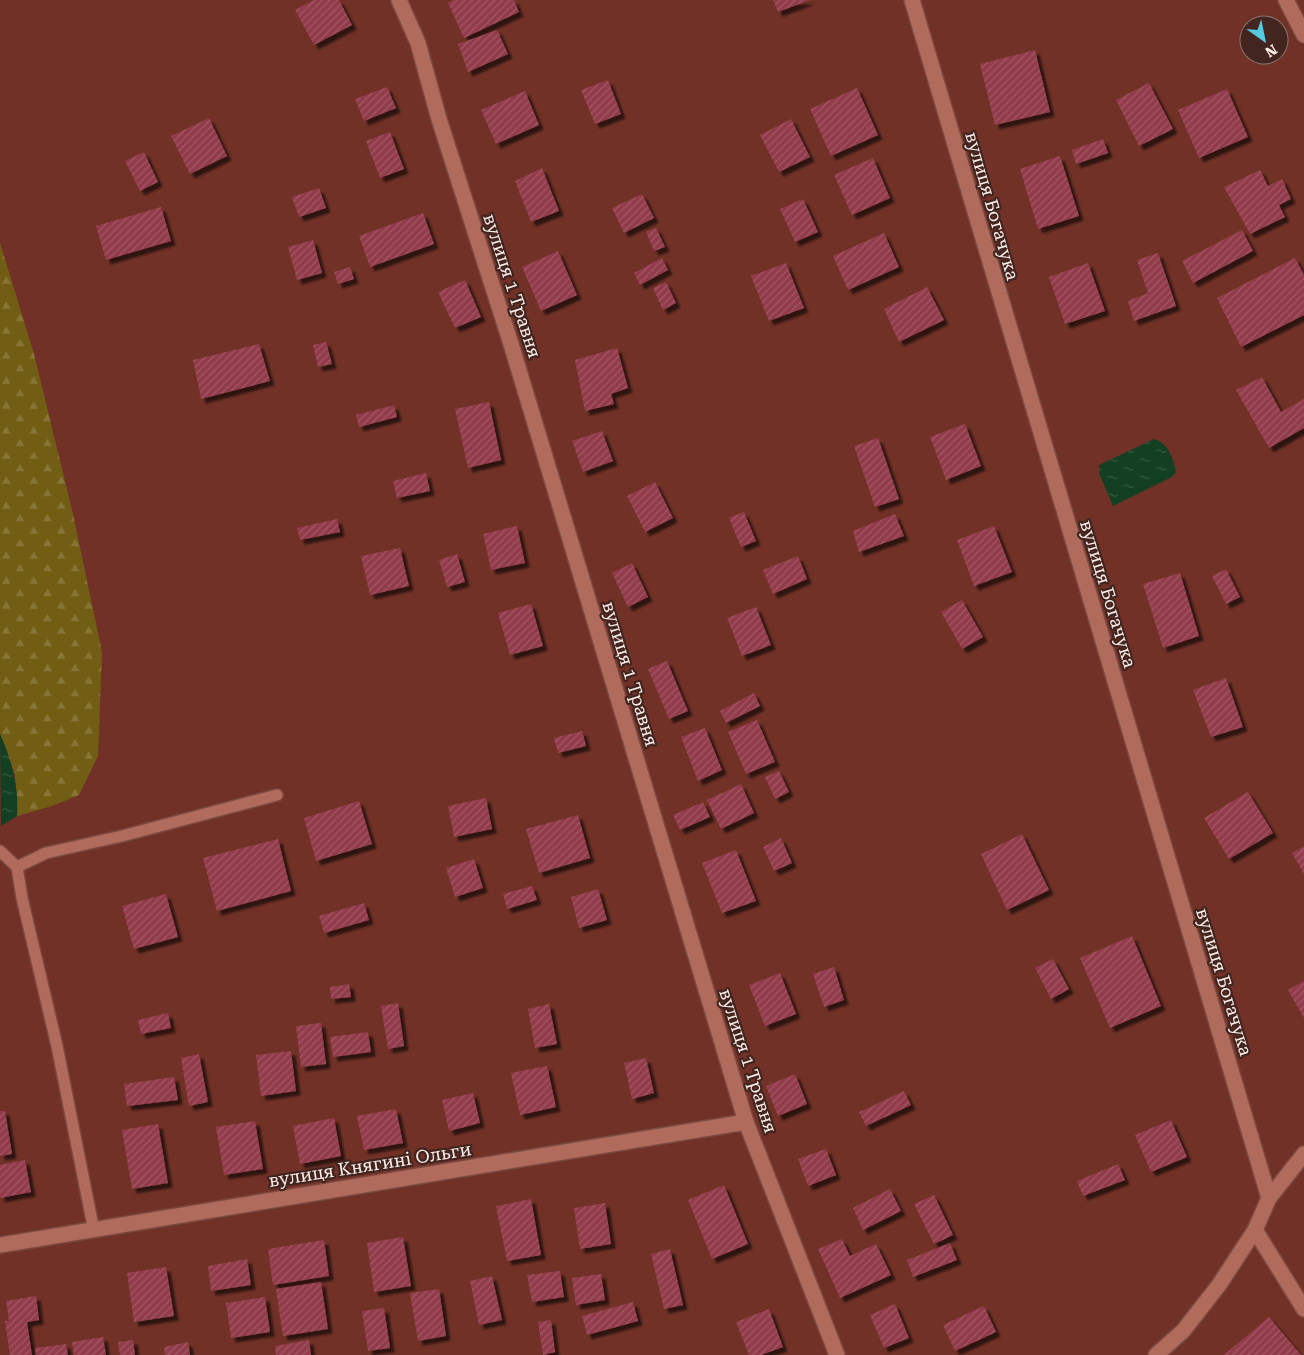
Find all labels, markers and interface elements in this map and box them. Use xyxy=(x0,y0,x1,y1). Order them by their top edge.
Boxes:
north arrow xyxy=(1239,15,1289,65)
text: N xyxy=(1262,41,1280,61)
street label: вулиця Богачука xyxy=(961,129,1024,283)
street label: вулиця 1 Травня xyxy=(479,211,546,361)
street label: вулиця Богачука xyxy=(1076,517,1141,670)
street label: вулиця 1 Травня xyxy=(598,599,663,749)
street label: вулиця Богачука xyxy=(1192,905,1257,1058)
street label: вулиця 1 Травня xyxy=(715,986,782,1136)
street label: вулиця Княгині Ольги xyxy=(267,1138,473,1191)

